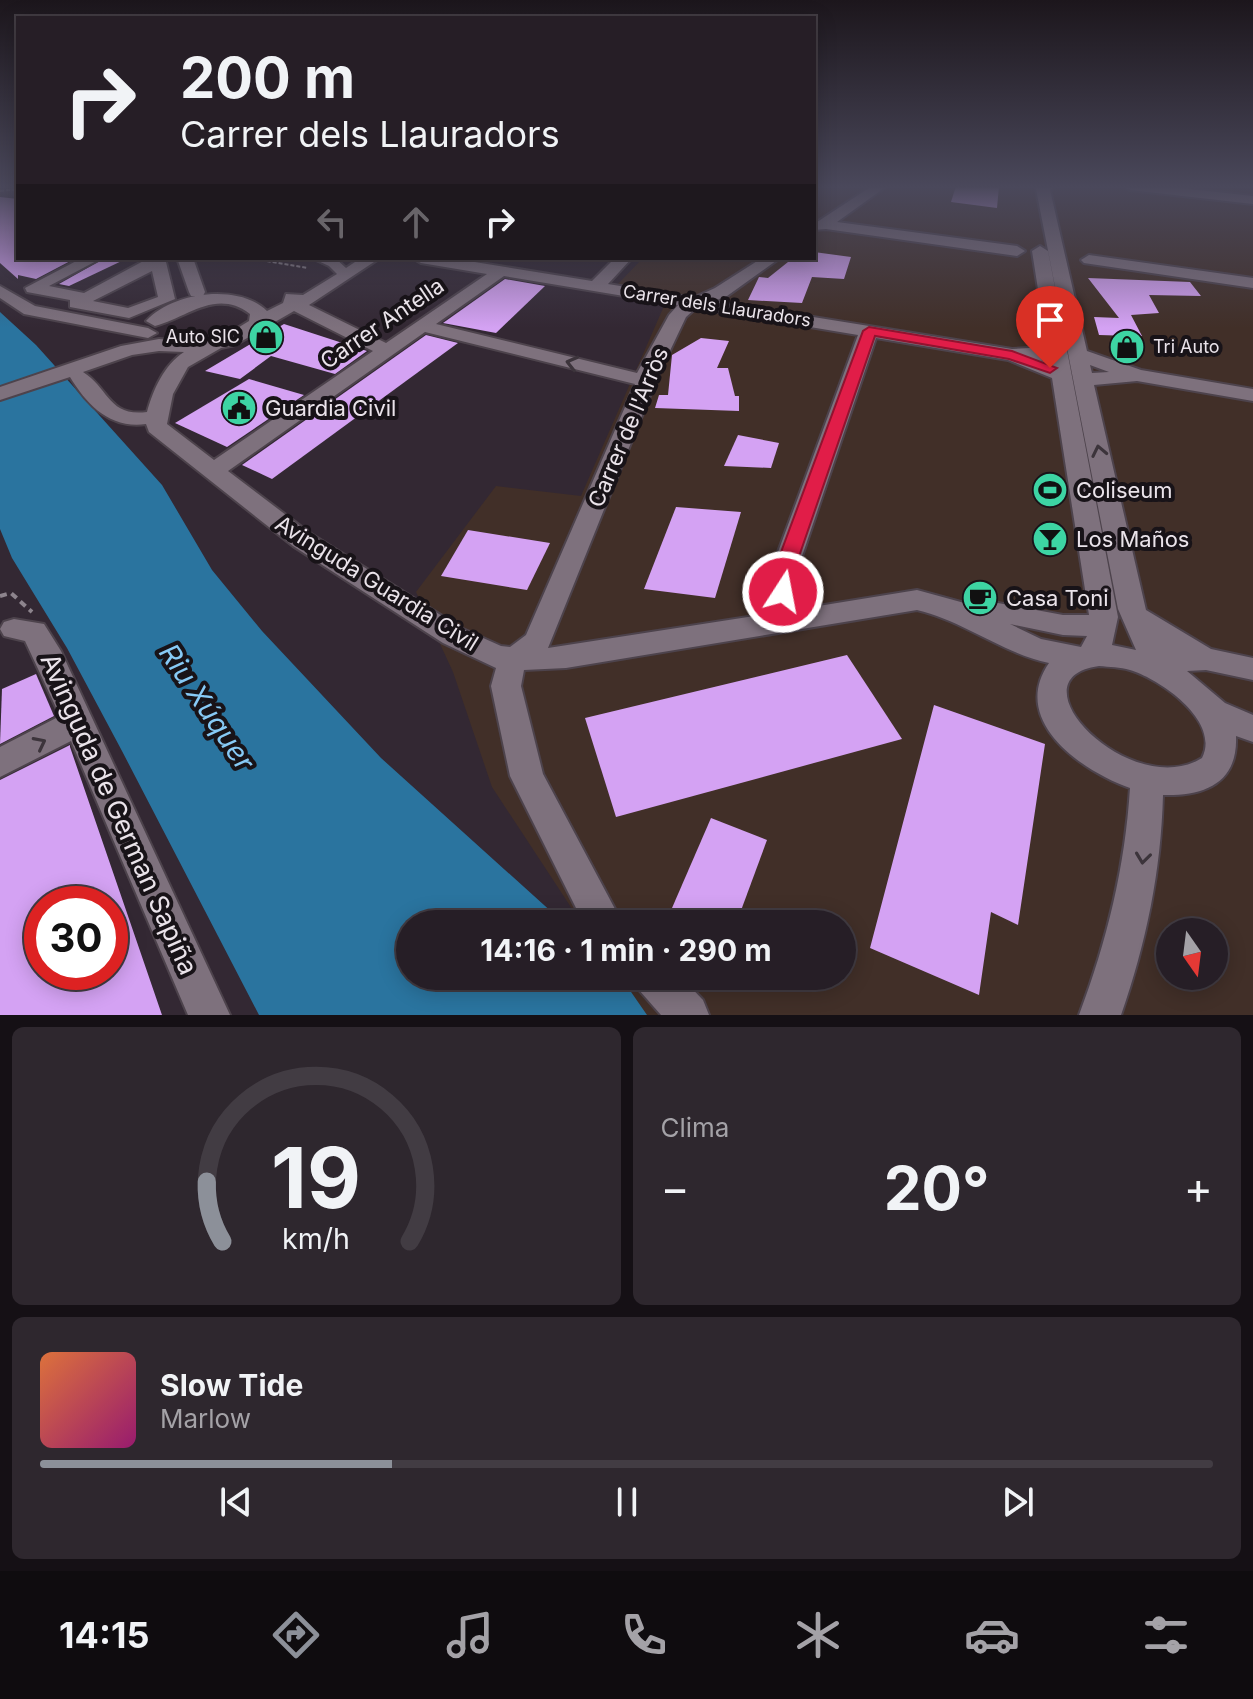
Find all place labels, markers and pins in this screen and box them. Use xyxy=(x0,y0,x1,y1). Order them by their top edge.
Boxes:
pin xyxy=(1016,286,1084,368)
shop icon: Auto SIC xyxy=(247,318,285,356)
place label: Auto SIC xyxy=(166,326,240,347)
shop icon: Tri Auto xyxy=(1108,328,1146,366)
place label: Tri Auto xyxy=(1153,336,1220,357)
public building icon: Guardia Civil xyxy=(220,389,258,427)
place label: Guardia Civil xyxy=(265,395,396,421)
sports icon: Coliseum xyxy=(1031,471,1069,509)
place label: Coliseum xyxy=(1076,477,1173,503)
bar icon: Los Maños xyxy=(1031,520,1069,558)
place label: Los Maños xyxy=(1076,526,1189,552)
cafe icon: Casa Toni xyxy=(961,579,999,617)
place label: Casa Toni xyxy=(1006,585,1109,611)

